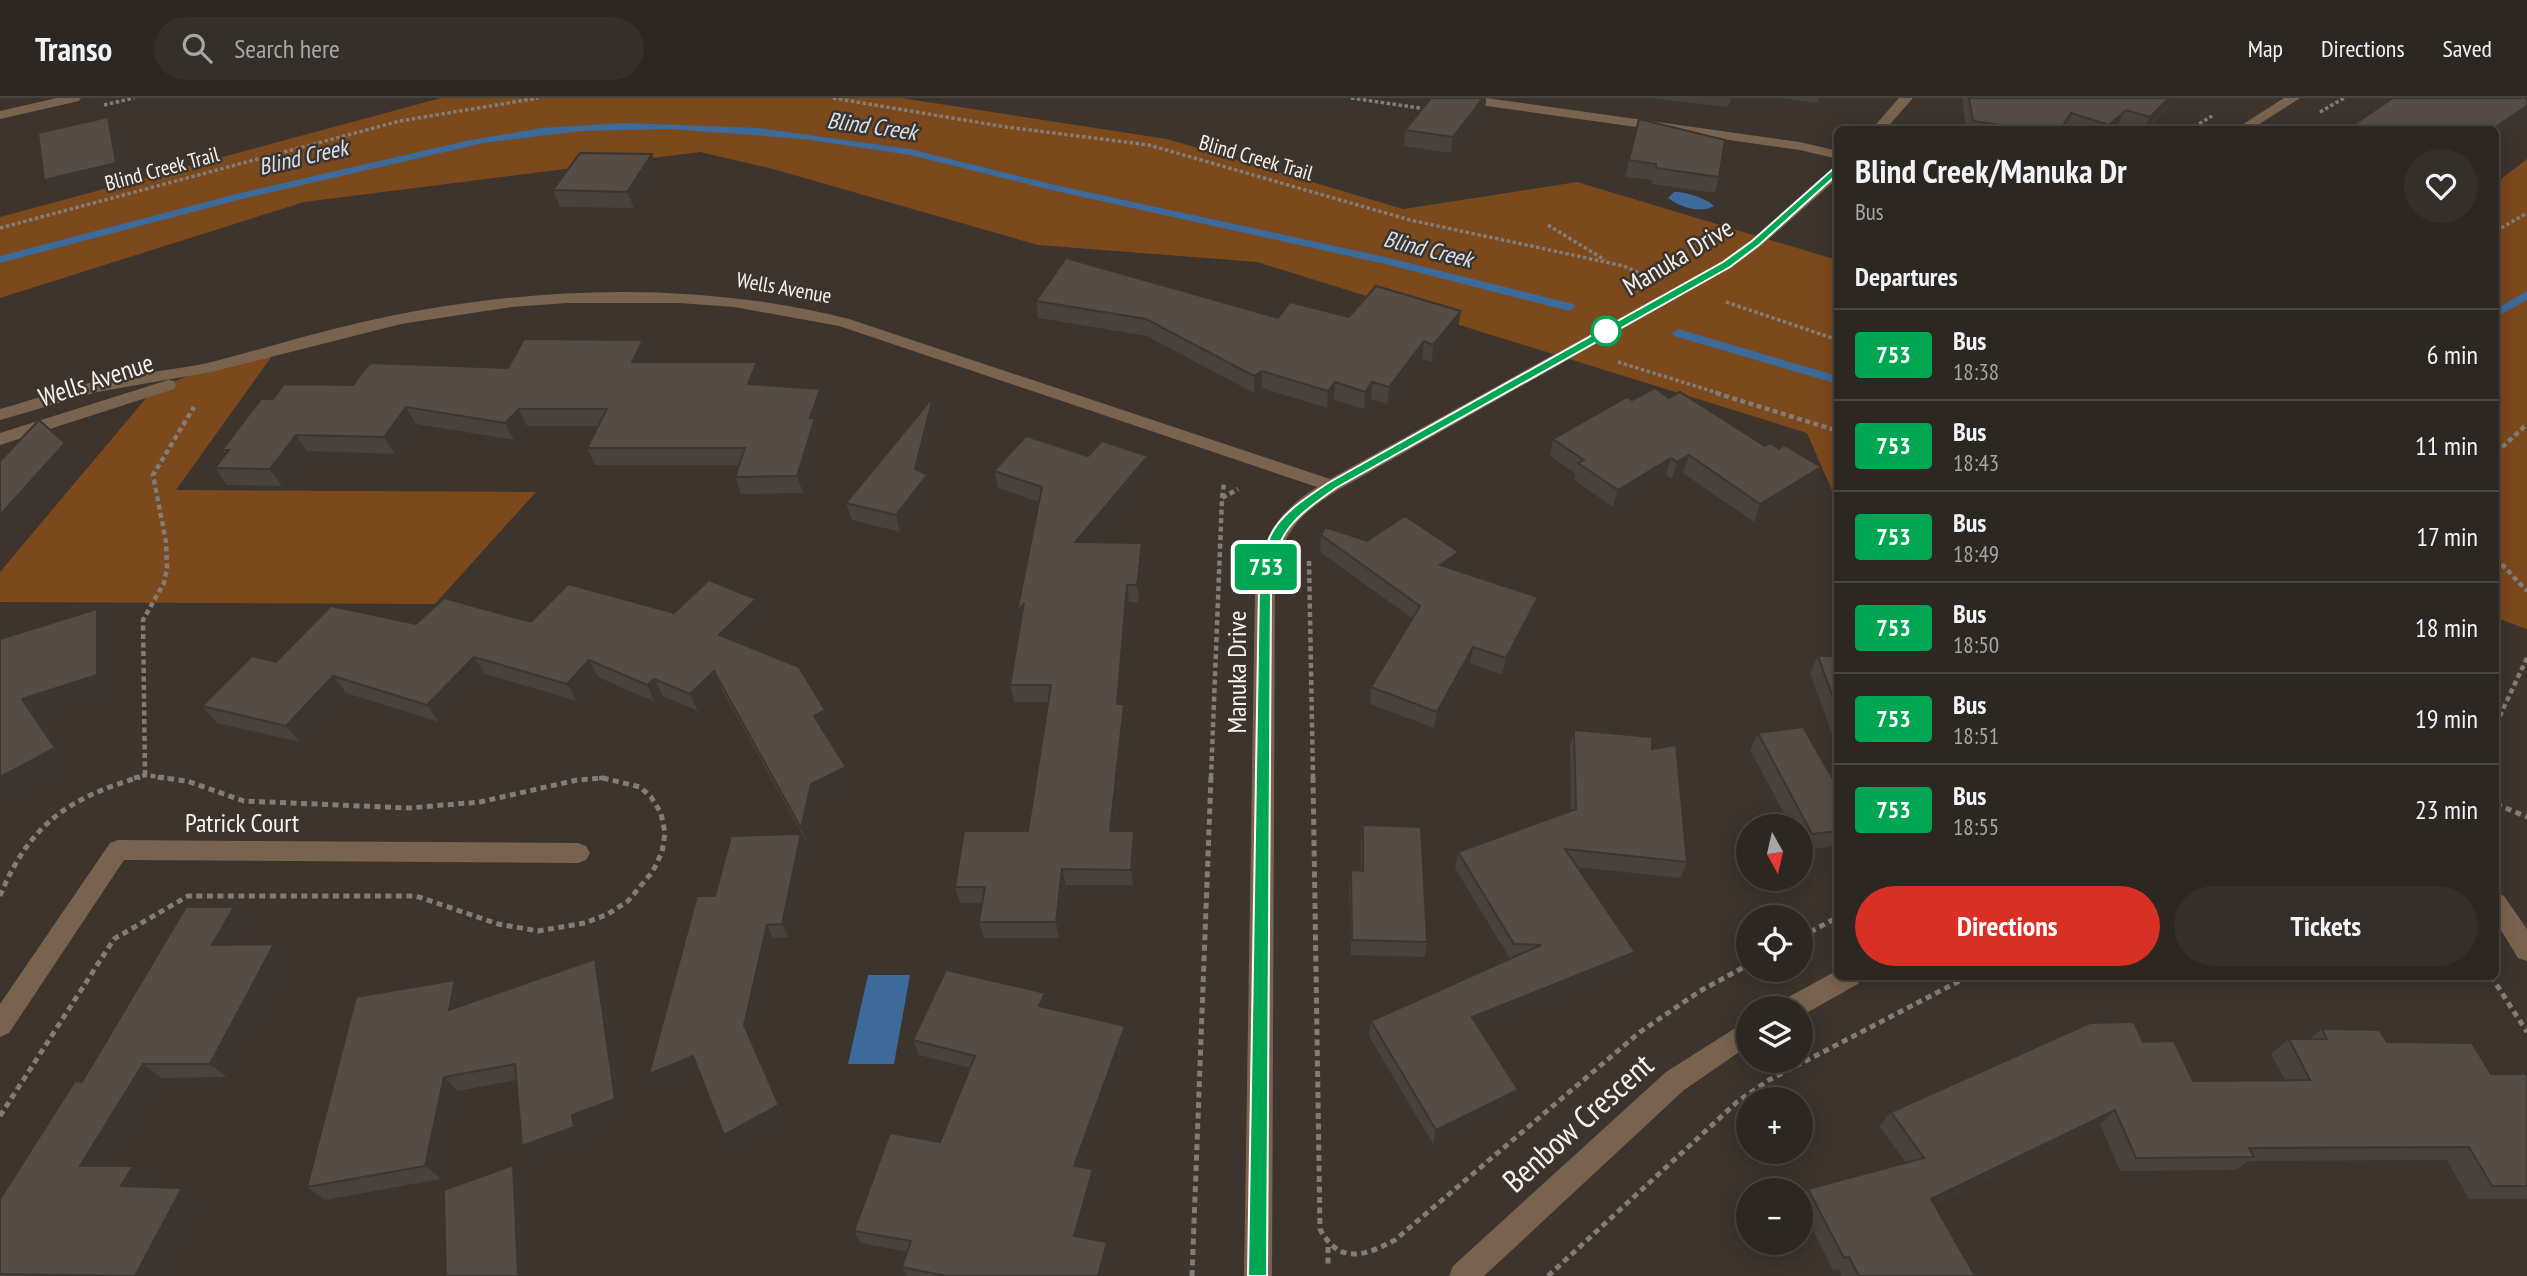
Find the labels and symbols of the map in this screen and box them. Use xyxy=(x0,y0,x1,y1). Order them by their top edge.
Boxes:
water label: Blind Creek xyxy=(825,105,922,147)
street label: Blind Creek Trail xyxy=(1196,128,1316,187)
water label: Blind Creek xyxy=(256,132,353,181)
street label: Blind Creek Trail xyxy=(102,140,222,197)
street label: Manuka Drive xyxy=(1617,211,1739,302)
water label: Blind Creek xyxy=(1381,224,1478,274)
street label: Wells Avenue xyxy=(735,266,834,309)
unlabelled marker xyxy=(1591,316,1621,346)
street label: Wells Avenue xyxy=(34,345,157,414)
line badge: 753 xyxy=(1226,544,1306,590)
street label: Manuka Drive xyxy=(1220,611,1253,733)
street label: Patrick Court xyxy=(185,806,299,839)
north arrow xyxy=(1736,814,1813,891)
street label: Benbow Crescent xyxy=(1493,1043,1662,1201)

